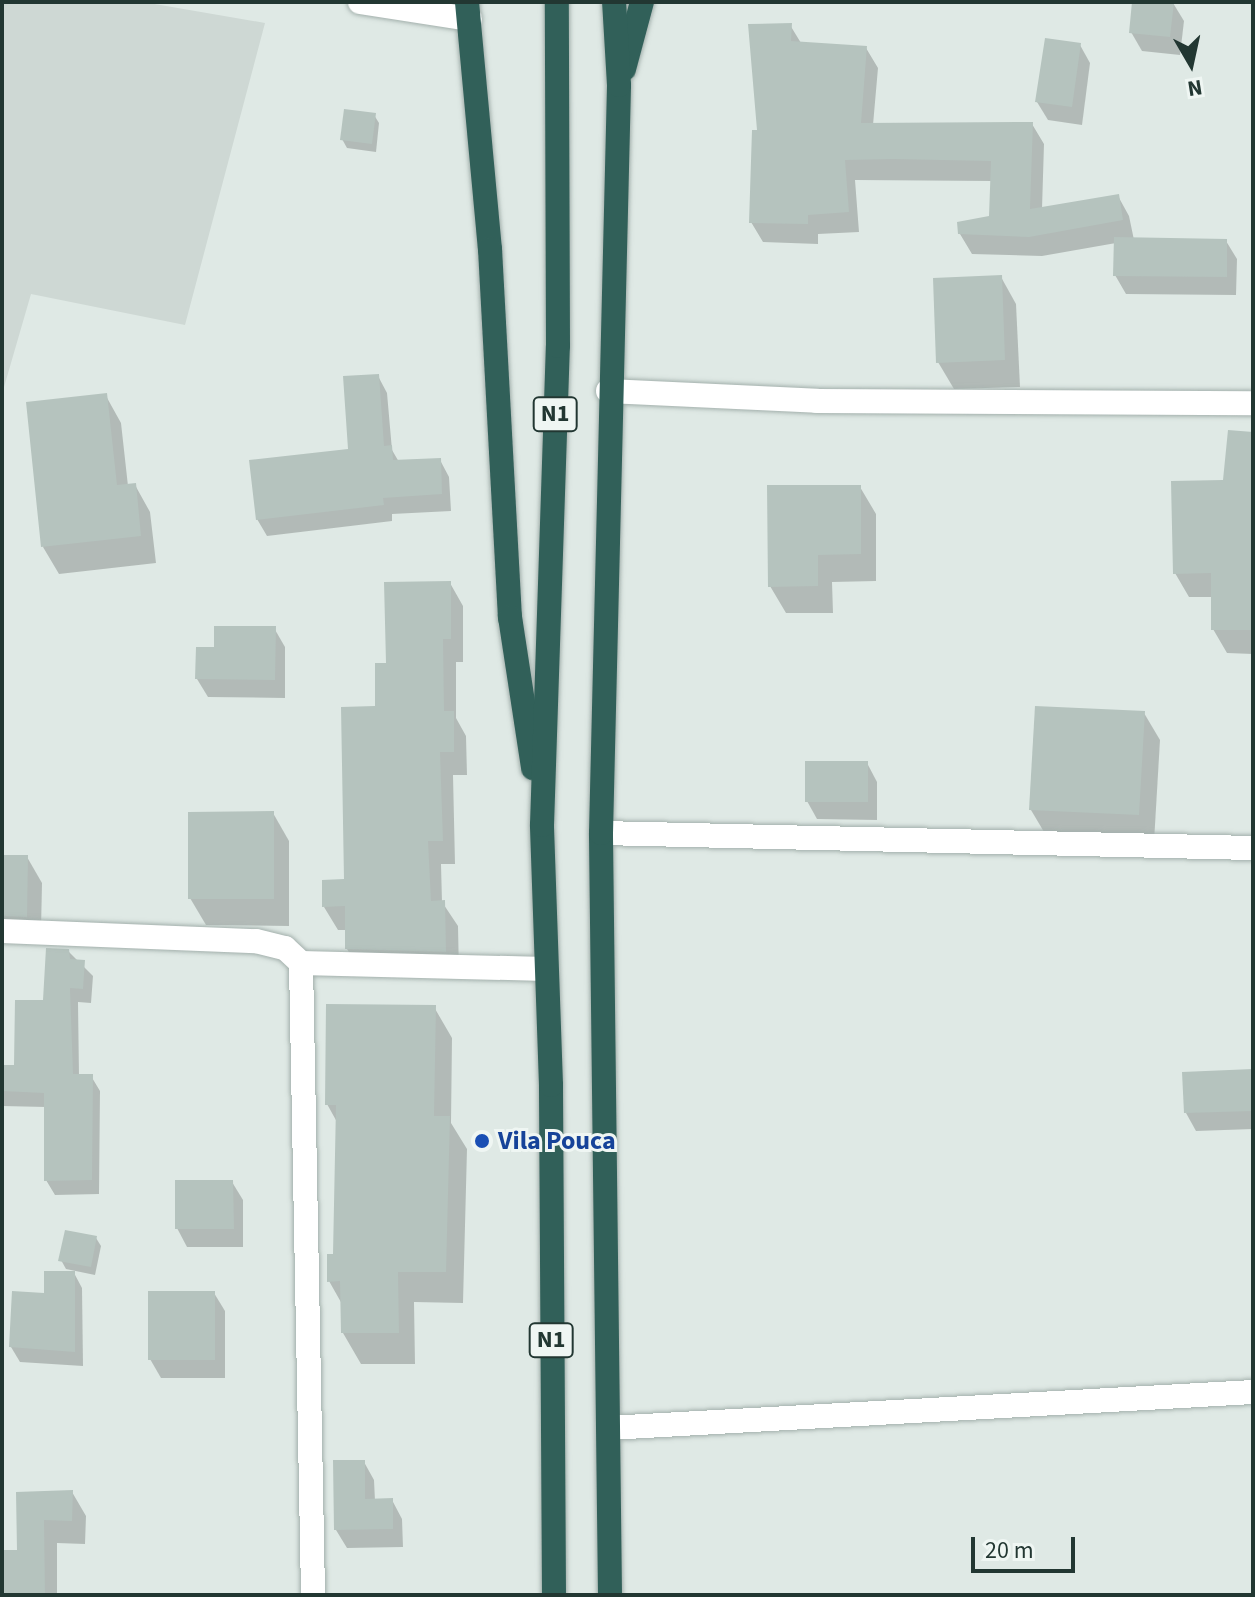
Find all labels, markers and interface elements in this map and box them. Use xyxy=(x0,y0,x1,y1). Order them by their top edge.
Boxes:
north arrow xyxy=(1151,24,1231,104)
text: N xyxy=(1185,71,1204,105)
road number: N1 xyxy=(531,394,579,434)
place label: Vila Pouca xyxy=(498,1125,616,1157)
marker: Vila Pouca xyxy=(473,1132,491,1150)
road number: N1 xyxy=(527,1320,575,1360)
scale bar xyxy=(975,1521,1079,1571)
text: 20 m xyxy=(985,1533,1034,1568)

